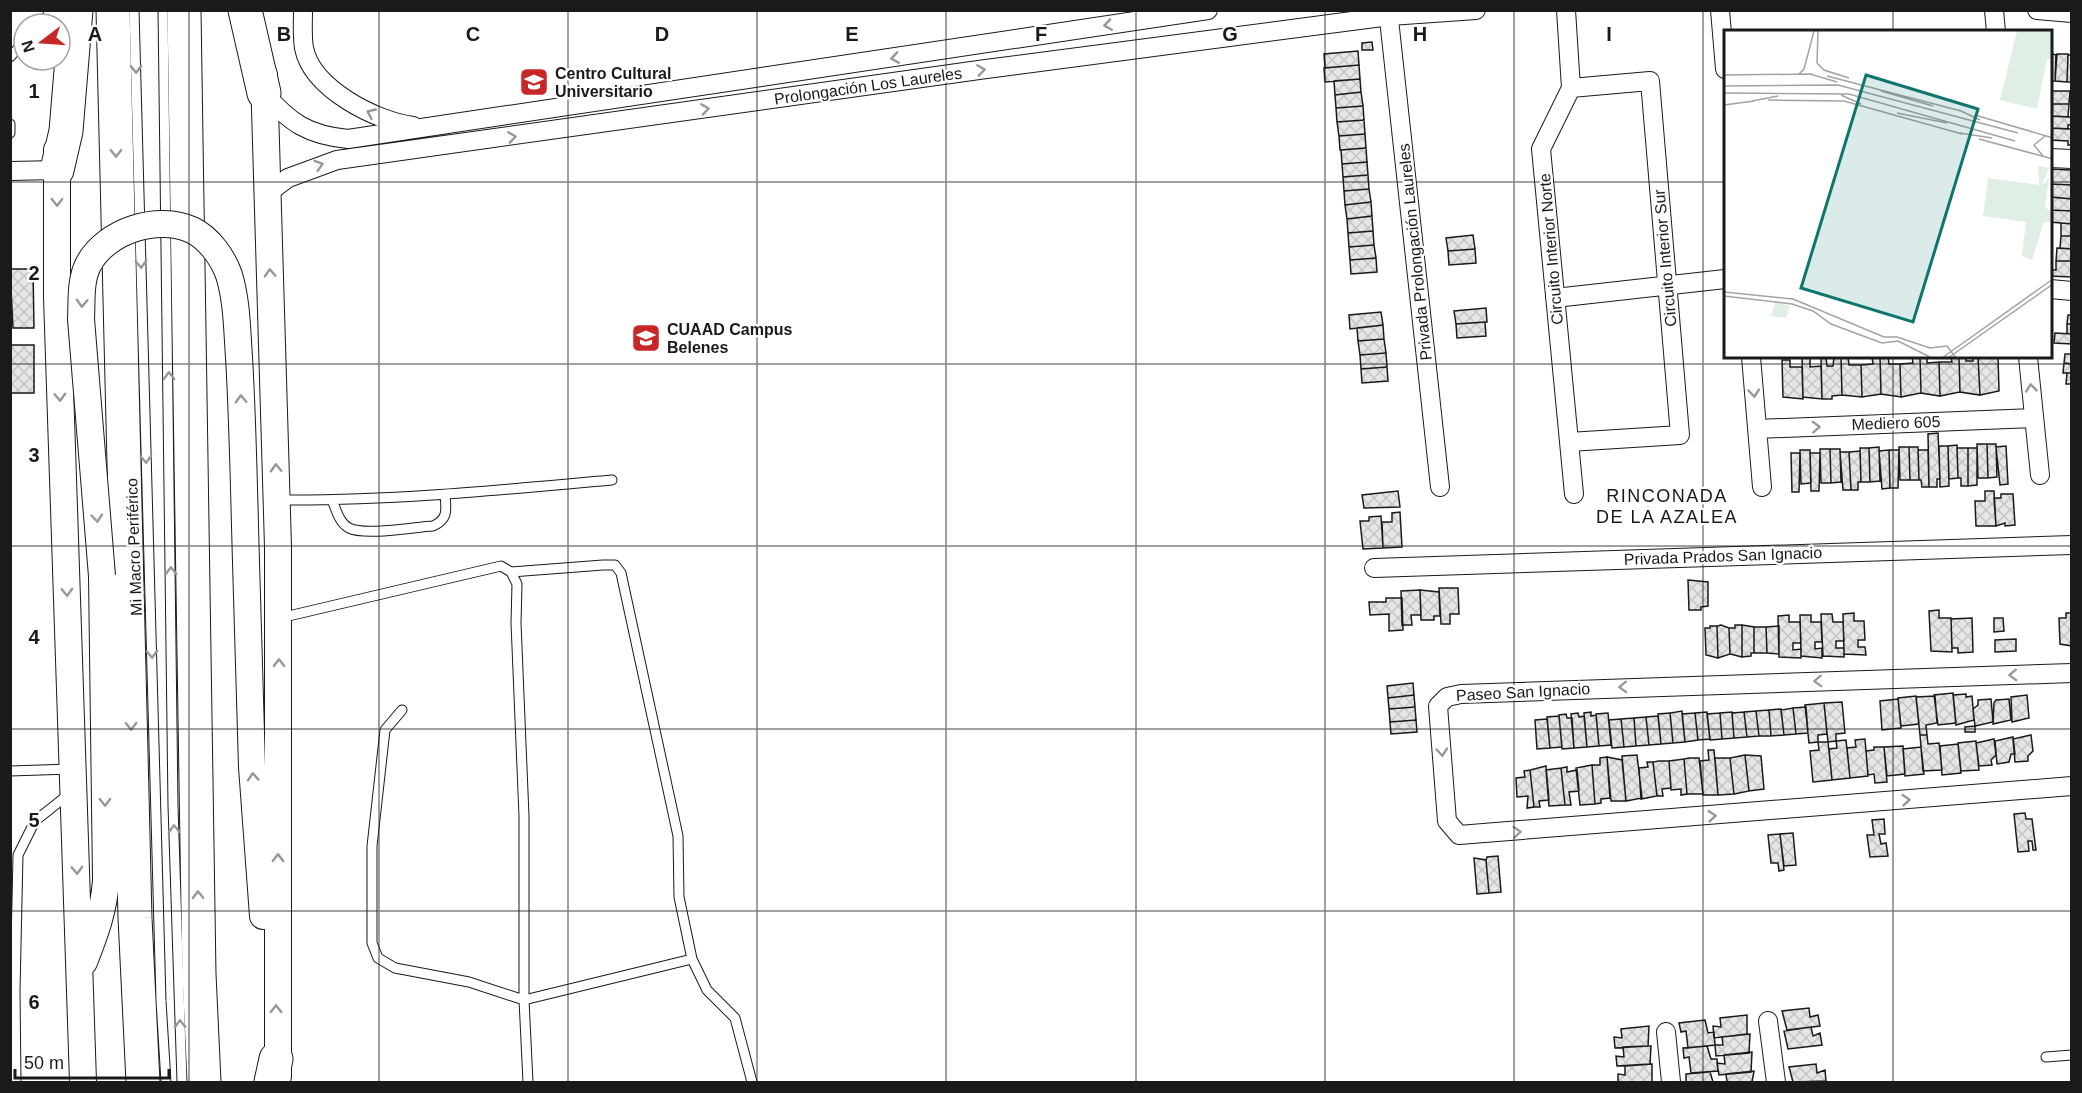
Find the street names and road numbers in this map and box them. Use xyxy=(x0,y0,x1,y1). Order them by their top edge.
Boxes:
street label: Prolongación Los Laureles xyxy=(773,64,963,108)
street label: Privada Prolongación Laureles xyxy=(1395,143,1435,361)
street label: Circuito Interior Norte xyxy=(1536,172,1566,325)
street label: Circuito Interior Sur xyxy=(1650,188,1679,327)
street label: Mediero 605 xyxy=(1851,413,1941,433)
street label: Mi Macro Periférico xyxy=(123,478,145,616)
street label: Privada Prados San Ignacio xyxy=(1624,544,1823,568)
street label: Paseo San Ignacio xyxy=(1455,680,1591,704)

